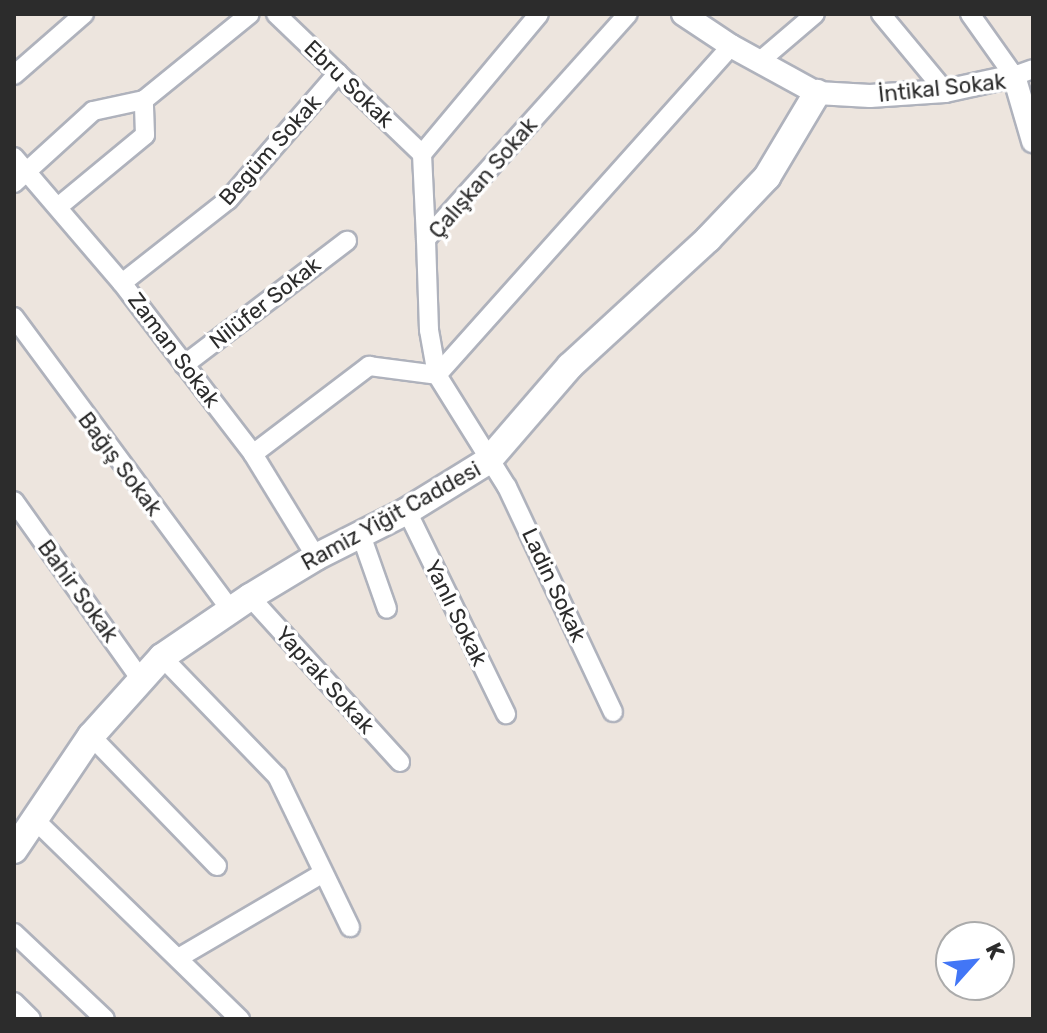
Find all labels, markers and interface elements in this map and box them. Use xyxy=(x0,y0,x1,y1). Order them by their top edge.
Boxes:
street label: Ebru Sokak xyxy=(299,35,399,133)
street label: İntikal Sokak xyxy=(877,68,1007,108)
street label: Begüm Sokak xyxy=(214,89,326,211)
street label: Çalışkan Sokak xyxy=(423,112,543,244)
street label: Nilüfer Sokak xyxy=(204,251,326,355)
street label: Zaman Sokak xyxy=(122,287,226,413)
street label: Bağış Sokak xyxy=(72,407,168,521)
street label: Ramiz Yiğit Caddesi xyxy=(297,456,485,576)
street label: Ladin Sokak xyxy=(516,524,592,646)
street label: Bahir Sokak xyxy=(32,535,124,647)
street label: Yanlı Sokak xyxy=(419,556,493,670)
street label: Yaprak Sokak xyxy=(270,621,380,739)
north arrow xyxy=(935,921,1015,1001)
text: K xyxy=(980,938,1010,963)

